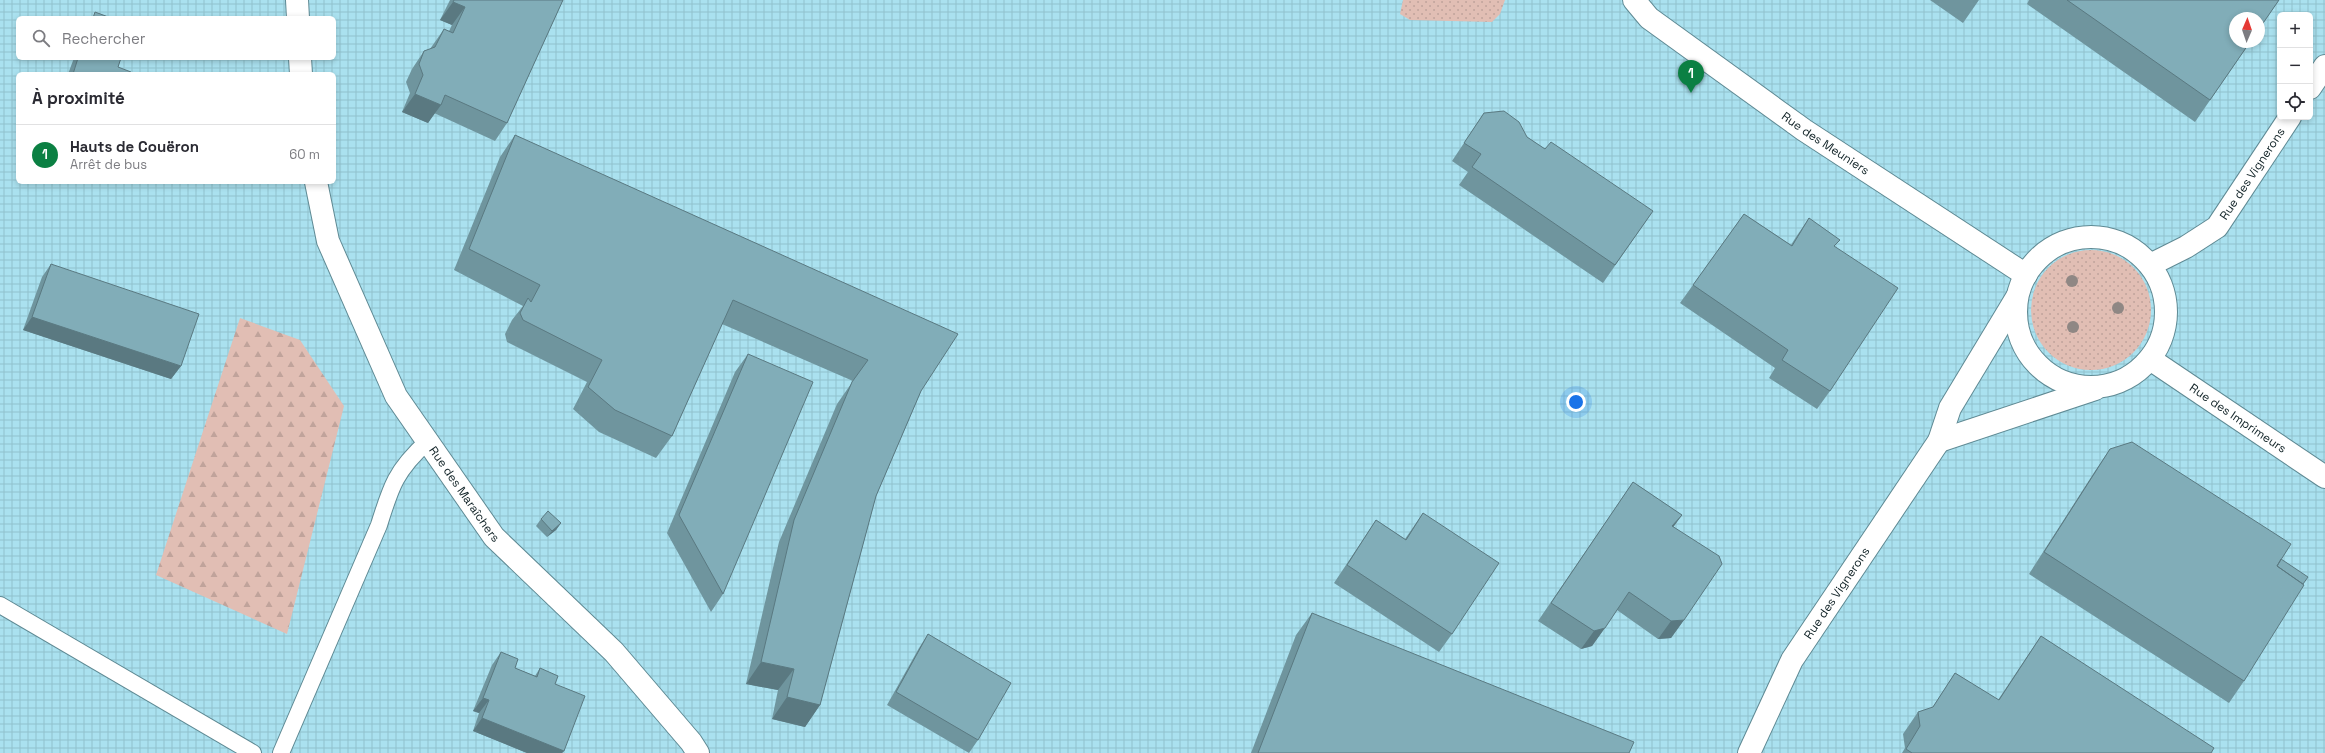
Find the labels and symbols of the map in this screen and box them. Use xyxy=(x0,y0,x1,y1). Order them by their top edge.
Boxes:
north arrow xyxy=(2229,12,2265,48)
pin: 1 xyxy=(1678,60,1704,93)
street label: Rue des Meuniers xyxy=(1778,108,1872,179)
street label: Rue des Vignerons xyxy=(2216,125,2289,223)
street label: Rue des Imprimeurs xyxy=(2186,380,2289,457)
your location xyxy=(1566,392,1586,412)
street label: Rue des Maraîchers xyxy=(425,443,503,546)
street label: Rue des Vignerons xyxy=(1800,544,1873,642)

